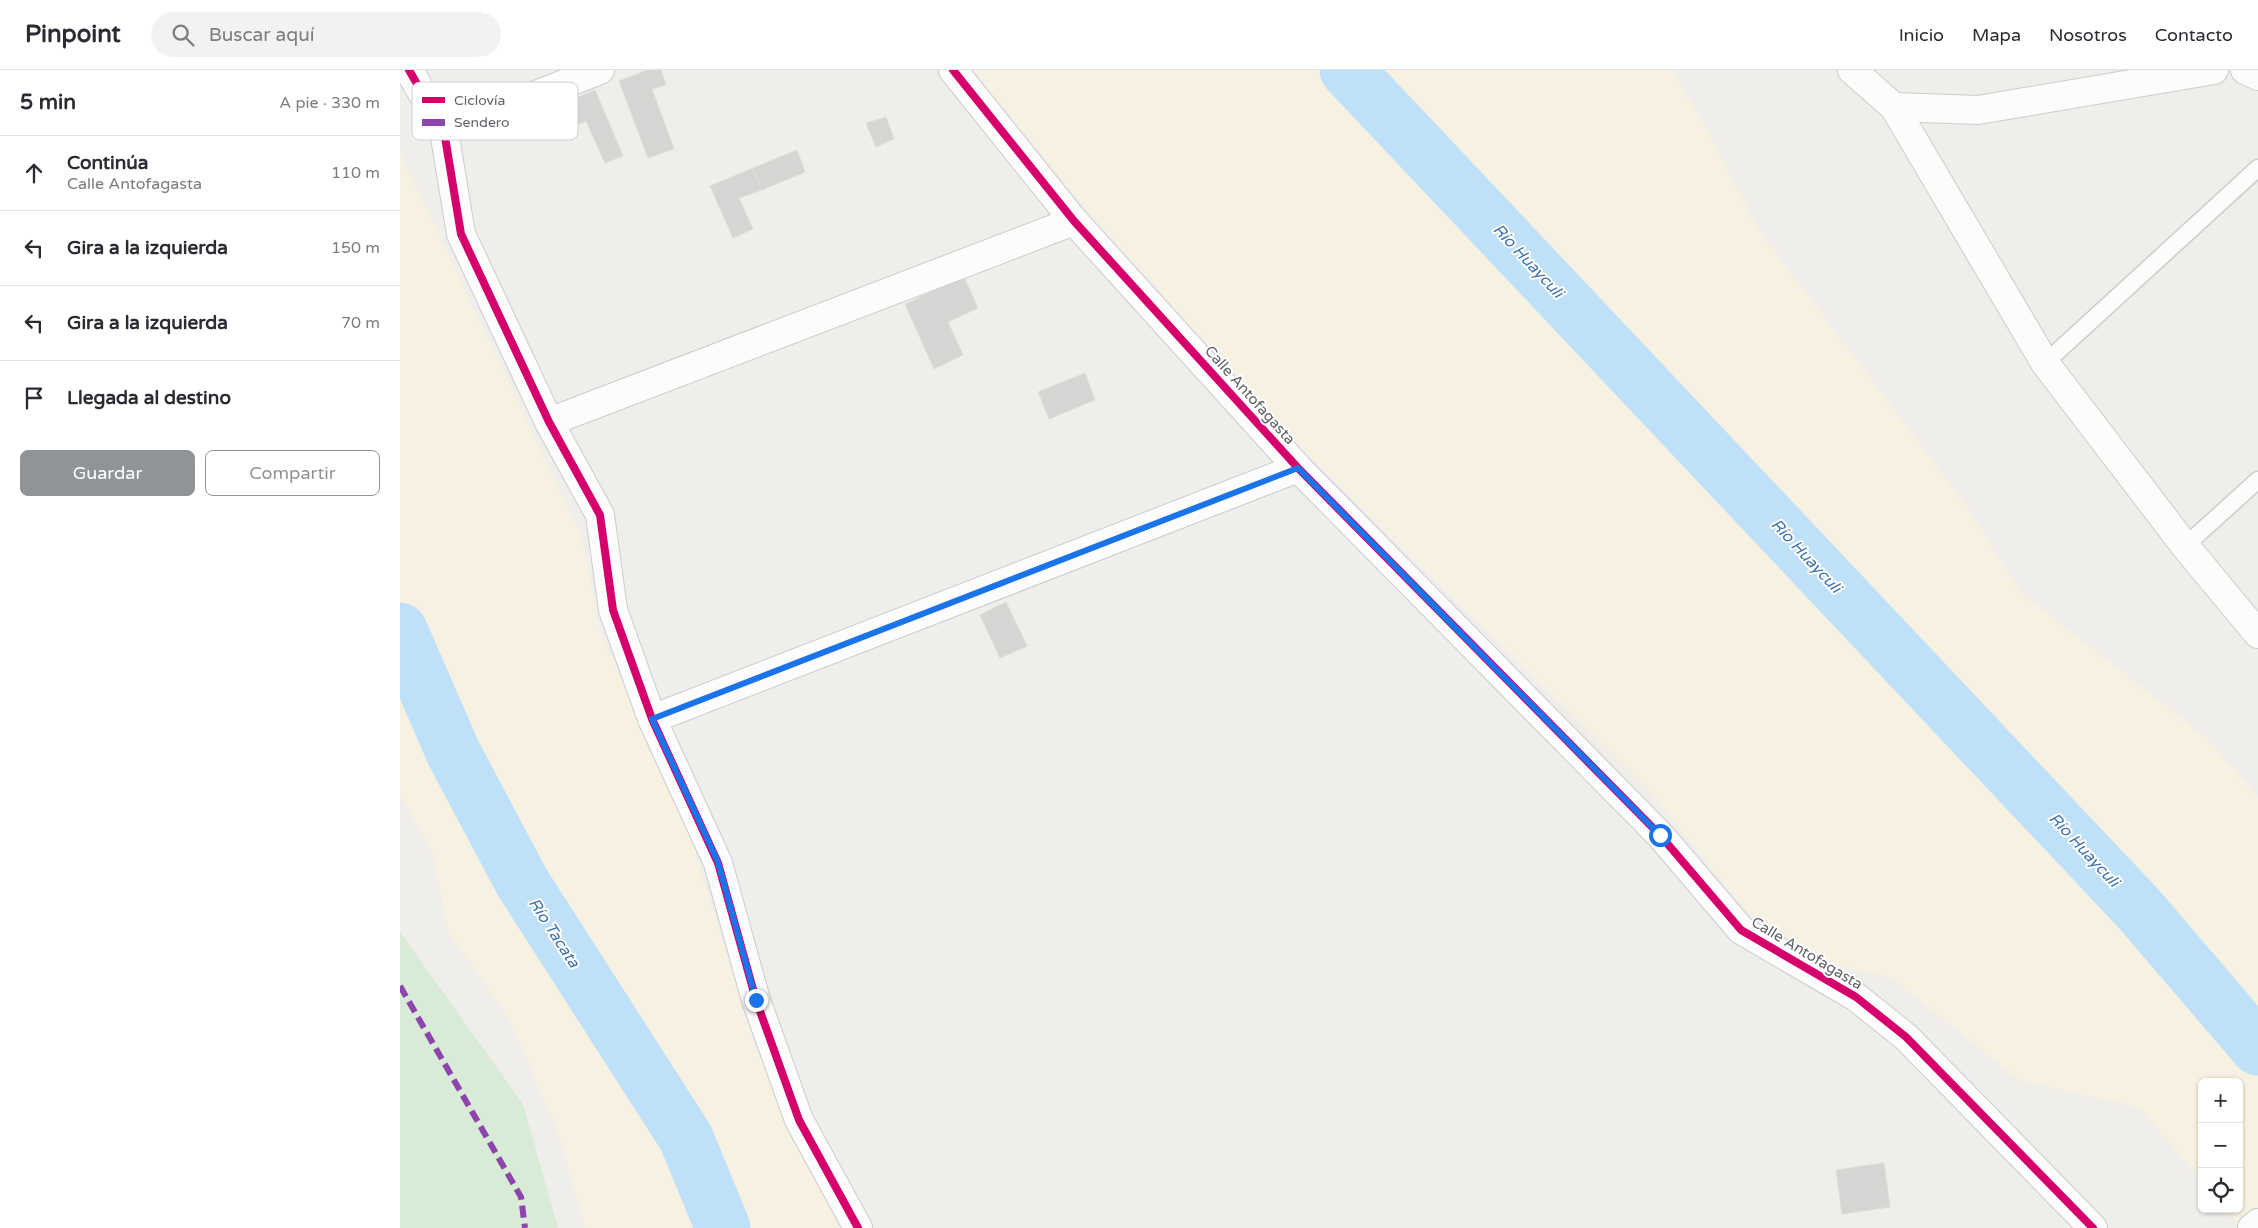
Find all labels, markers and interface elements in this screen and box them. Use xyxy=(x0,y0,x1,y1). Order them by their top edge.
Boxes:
search box xyxy=(151,12,501,57)
text: Pinpoint xyxy=(25,20,121,49)
icon: search xyxy=(169,21,197,49)
text: Buscar aquí xyxy=(209,24,314,46)
text: Inicio xyxy=(1899,24,1944,46)
text: Mapa xyxy=(1972,24,2021,46)
text: Nosotros xyxy=(2049,24,2127,46)
text: Contacto xyxy=(2155,24,2233,46)
legend xyxy=(412,82,578,140)
text: 5 min xyxy=(20,90,76,115)
text: Ciclovía xyxy=(454,92,505,109)
text: A pie · 330 m xyxy=(279,93,380,113)
text: Sendero xyxy=(454,114,510,131)
text: Continúa xyxy=(67,152,149,174)
icon: ahead xyxy=(20,159,48,187)
text: 110 m xyxy=(331,163,380,183)
text: Calle Antofagasta xyxy=(67,174,202,194)
water label: Río Huayculi xyxy=(1488,220,1569,304)
icon: left xyxy=(20,234,48,262)
text: Gira a la izquierda xyxy=(67,237,228,259)
text: 150 m xyxy=(331,238,380,258)
icon: left xyxy=(20,309,48,337)
text: Gira a la izquierda xyxy=(67,312,228,334)
text: 70 m xyxy=(341,313,380,333)
street label: Calle Antofagasta xyxy=(1201,342,1299,448)
icon: arrive xyxy=(20,384,48,412)
text: Llegada al destino xyxy=(67,387,231,409)
button: Guardar xyxy=(20,450,195,496)
button: Compartir xyxy=(205,450,380,496)
water label: Río Huayculi xyxy=(1766,515,1847,599)
water label: Río Huayculi xyxy=(2044,809,2125,893)
route start xyxy=(1649,824,1672,847)
water label: Río Tacata xyxy=(524,894,584,972)
street label: Calle Antofagasta xyxy=(1748,913,1866,993)
route end xyxy=(745,989,768,1012)
map controls xyxy=(2198,1078,2243,1213)
button: + xyxy=(2198,1078,2243,1123)
button: − xyxy=(2198,1123,2243,1168)
button: locate xyxy=(2198,1168,2243,1213)

